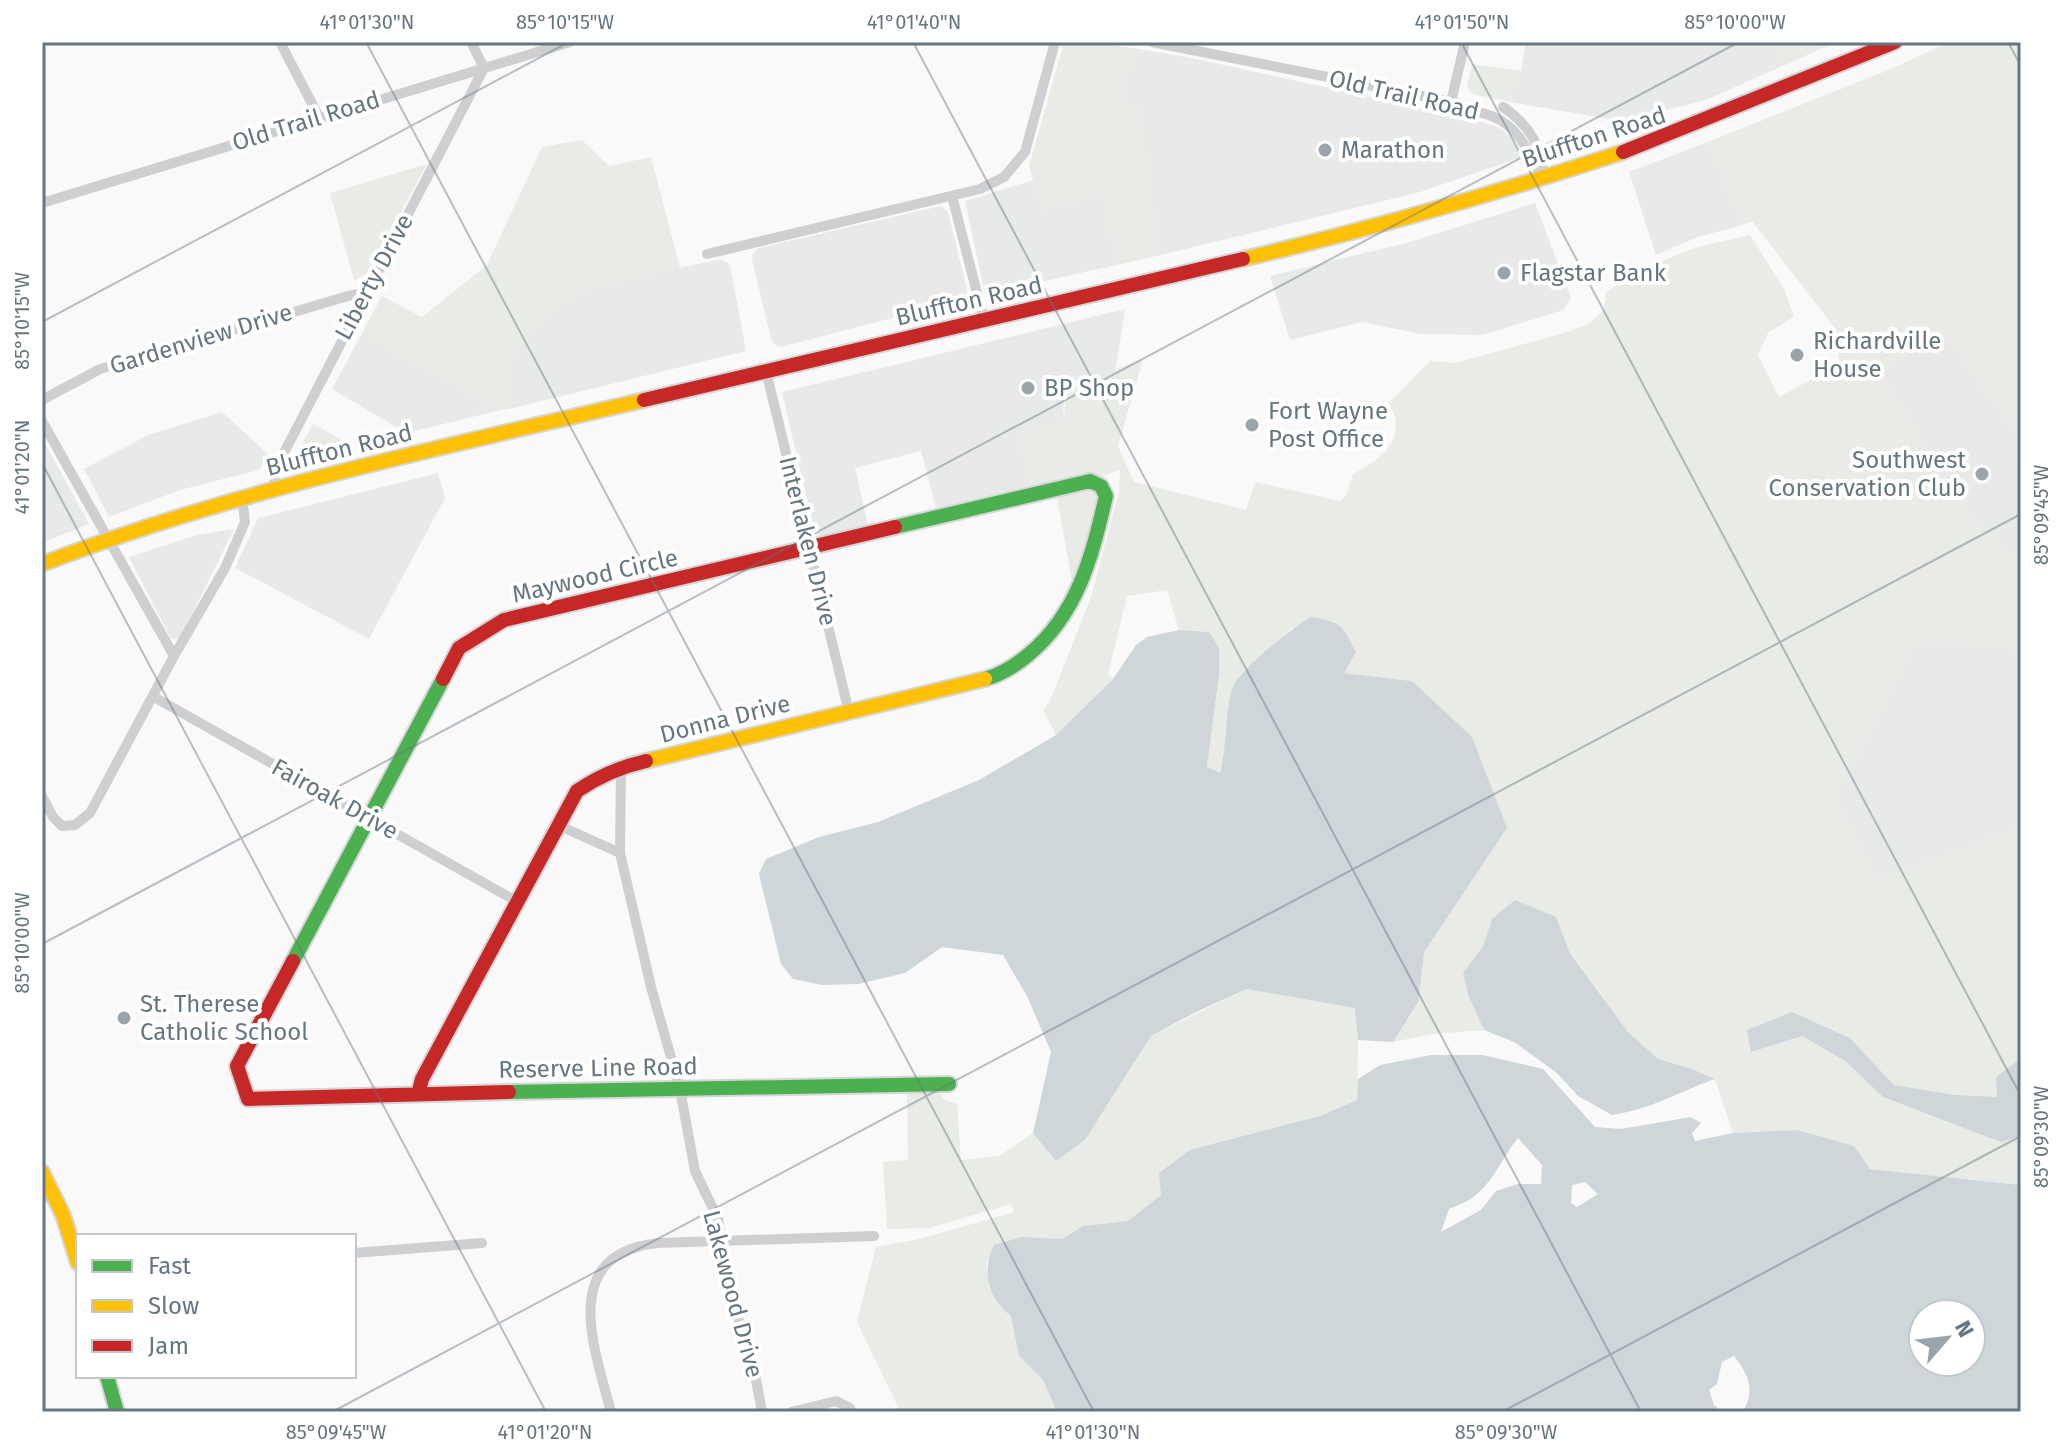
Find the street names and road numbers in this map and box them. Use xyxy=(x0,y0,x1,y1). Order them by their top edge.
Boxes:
street label: Old Trail Road xyxy=(1326,64,1482,126)
street label: Old Trail Road xyxy=(229,85,383,157)
street label: Bluffton Road xyxy=(1518,101,1670,173)
street label: Liberty Drive xyxy=(329,209,419,345)
street label: Bluffton Road xyxy=(893,271,1045,331)
street label: Gardenview Drive xyxy=(106,298,296,380)
street label: Bluffton Road xyxy=(263,418,415,482)
street label: Interlaken Drive xyxy=(773,453,843,629)
street label: Maywood Circle xyxy=(509,543,681,609)
street label: Donna Drive xyxy=(657,689,793,749)
street label: Fairoak Drive xyxy=(267,753,403,845)
street label: Reserve Line Road xyxy=(498,1052,698,1084)
street label: Lakewood Drive xyxy=(697,1207,769,1381)

